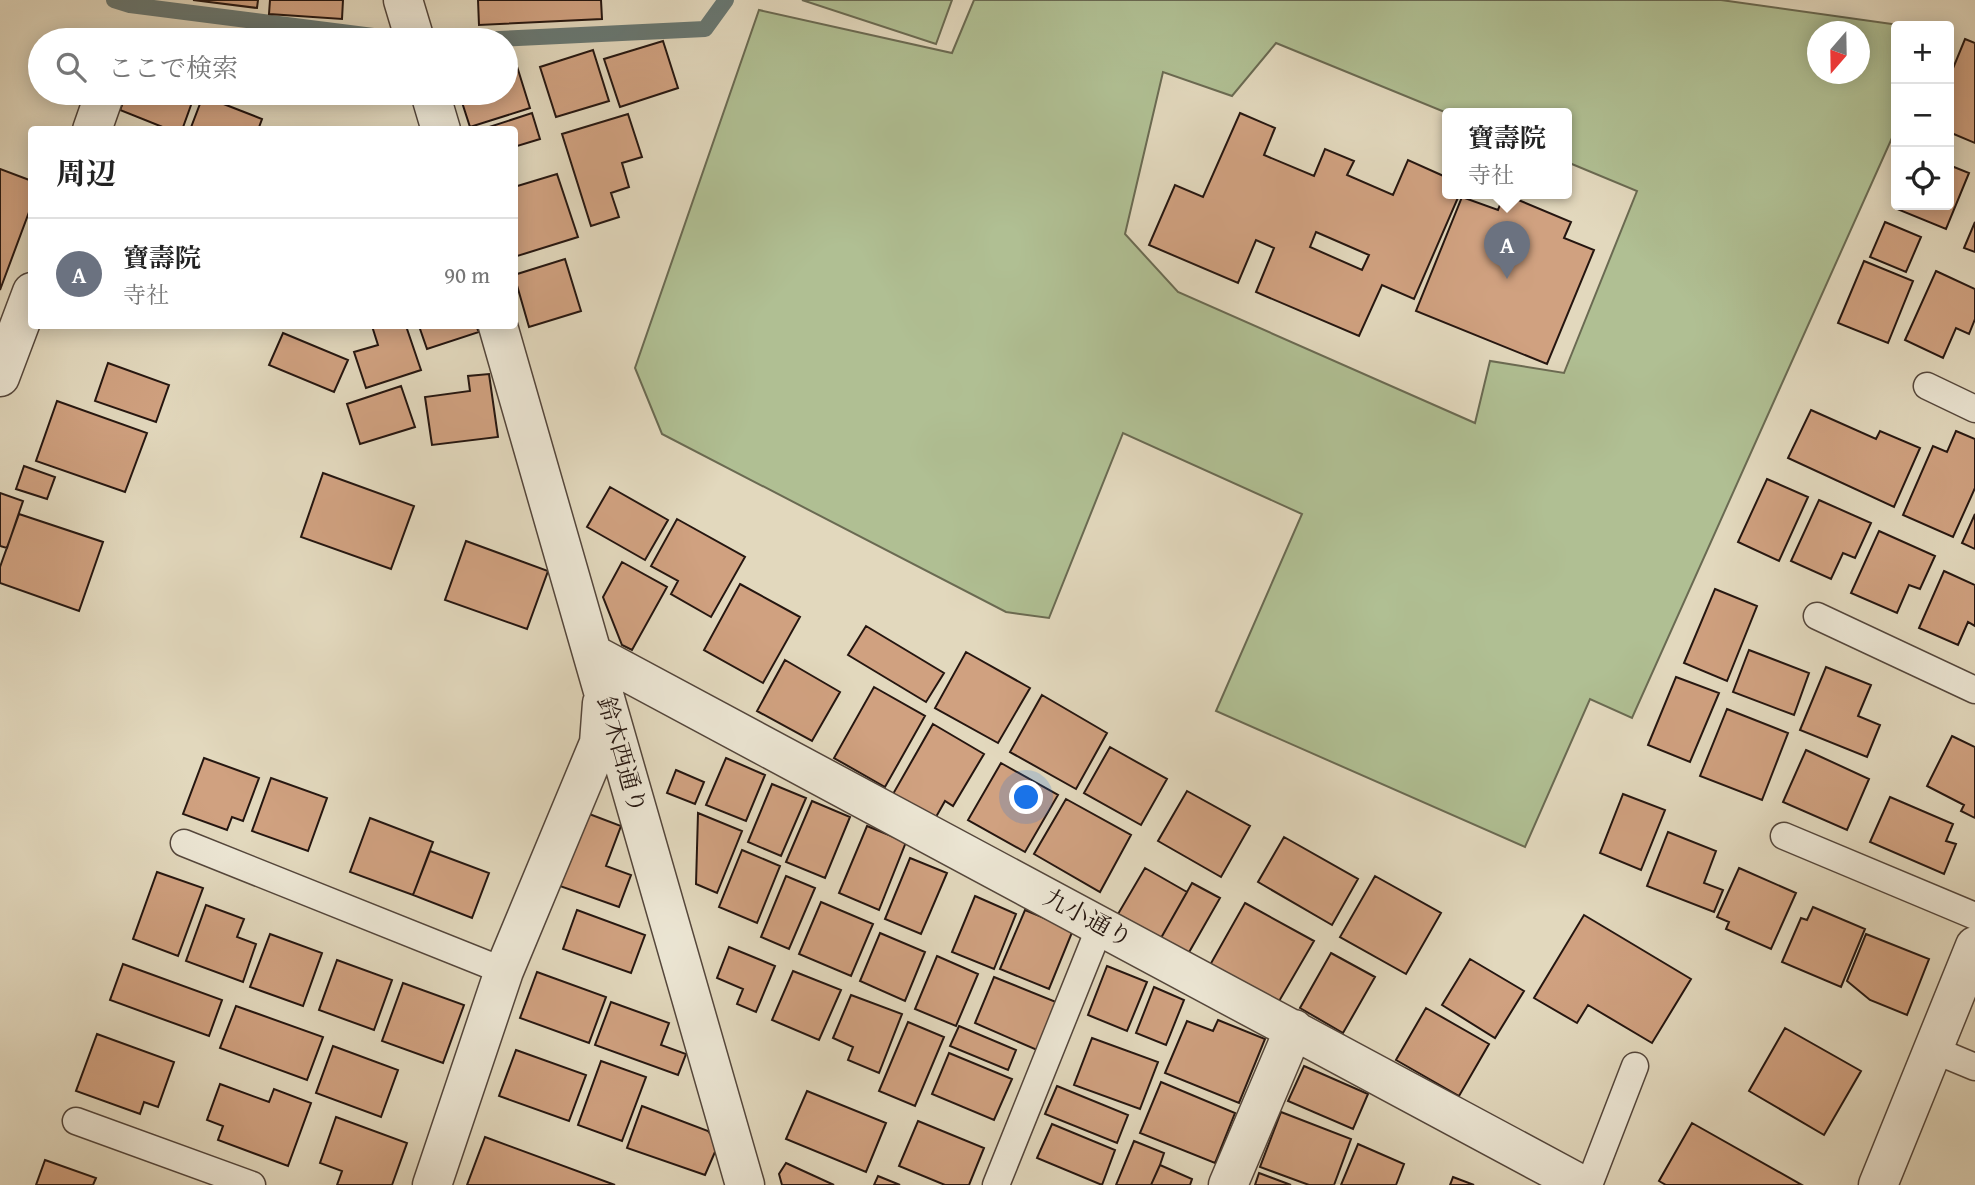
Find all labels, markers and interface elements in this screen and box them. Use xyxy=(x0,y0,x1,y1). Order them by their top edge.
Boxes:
north arrow xyxy=(1807,21,1870,84)
map controls xyxy=(1891,21,1954,210)
button: + xyxy=(1891,21,1954,84)
search box xyxy=(28,28,518,105)
icon: search xyxy=(52,48,90,86)
text: ここで検索 xyxy=(108,48,238,87)
button: − xyxy=(1891,84,1954,147)
popup xyxy=(1442,108,1572,199)
text: 寶壽院 xyxy=(1468,118,1546,157)
button: locate xyxy=(1891,147,1954,210)
text: 周辺 xyxy=(56,151,116,195)
text: 寺社 xyxy=(1468,158,1514,191)
pin: A xyxy=(1484,221,1530,279)
text: 寶壽院 xyxy=(123,238,201,277)
text: A xyxy=(72,258,86,291)
text: 90 m xyxy=(444,258,490,291)
text: 寺社 xyxy=(123,278,169,311)
street label: 鈴木西通り xyxy=(589,692,656,817)
your location xyxy=(1009,780,1043,814)
street label: 九小通り xyxy=(1038,880,1139,956)

